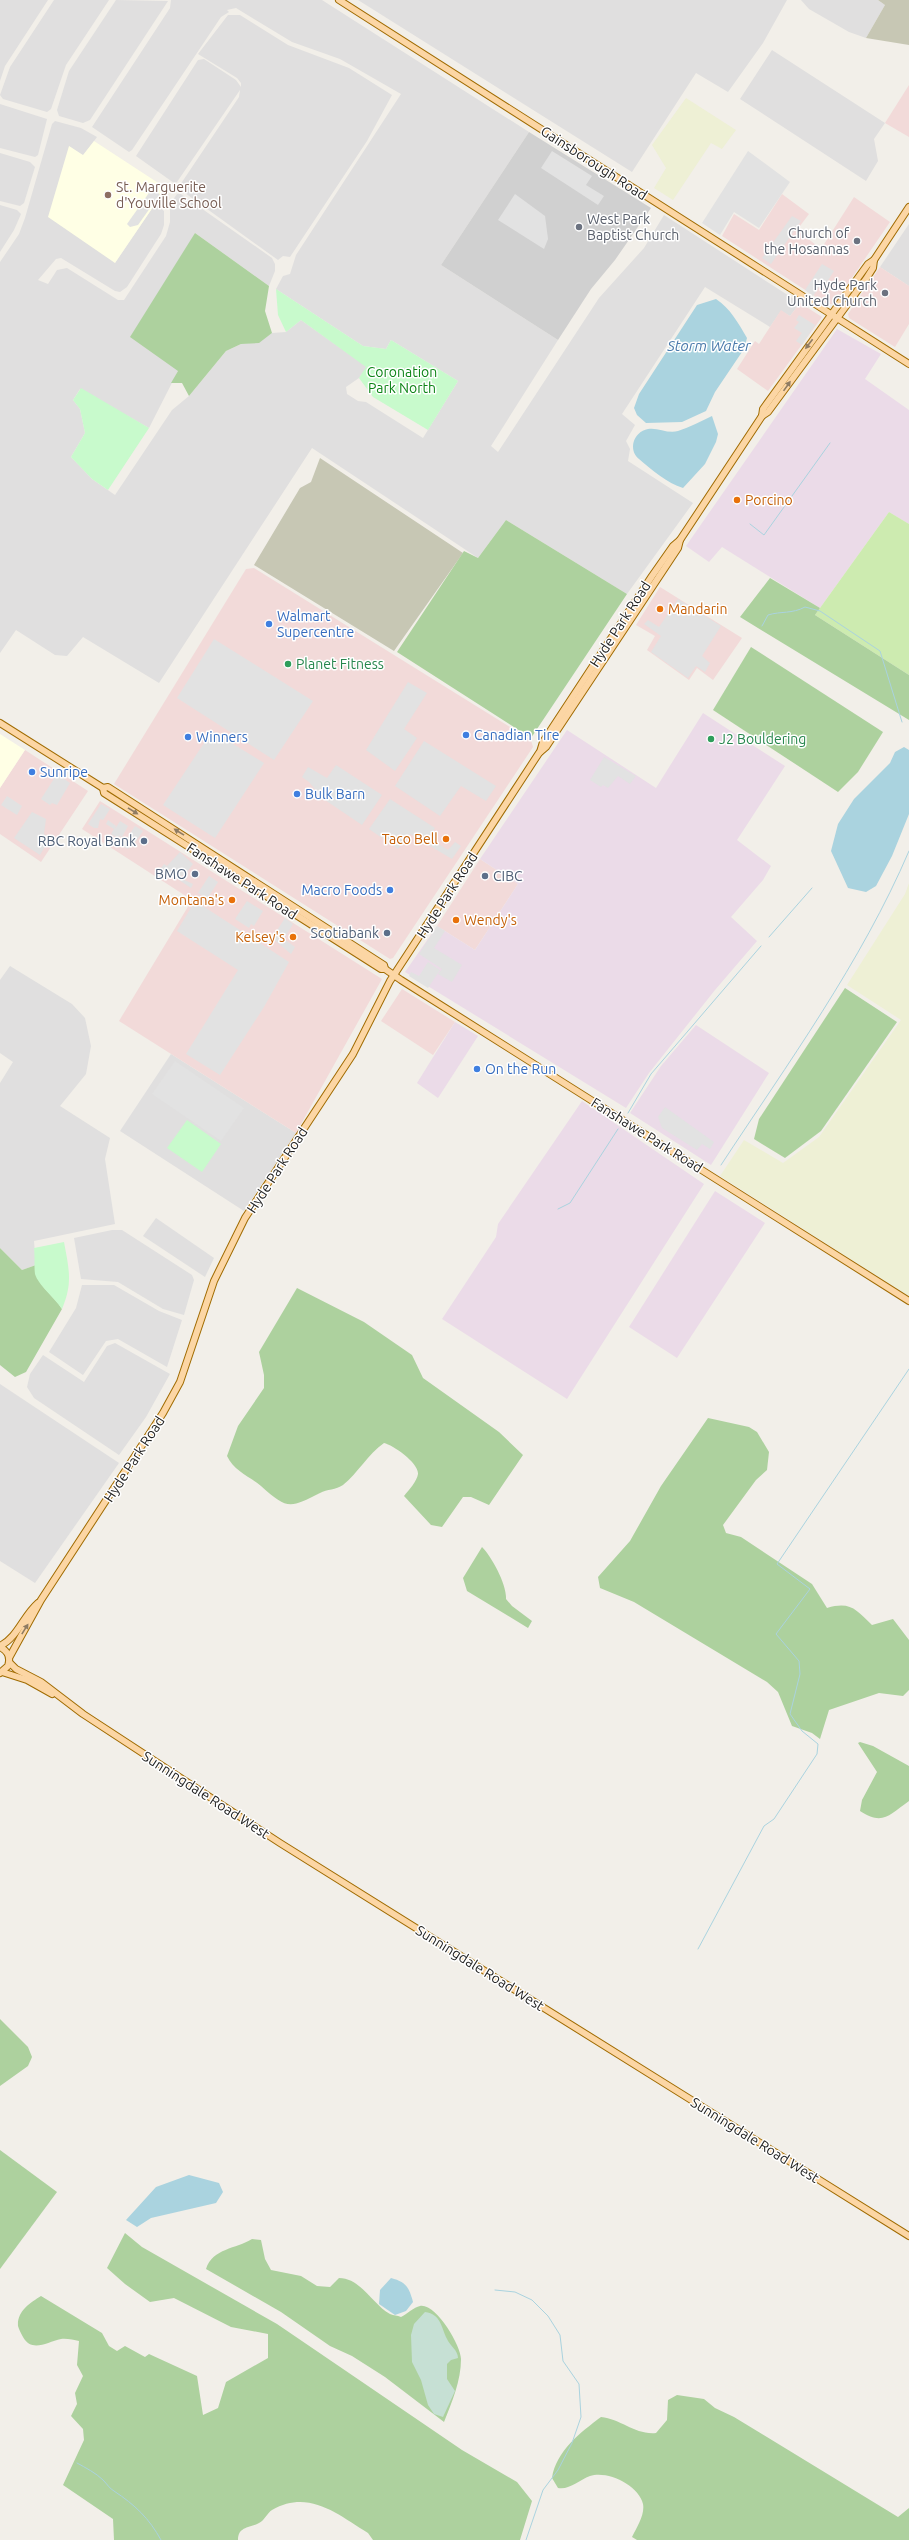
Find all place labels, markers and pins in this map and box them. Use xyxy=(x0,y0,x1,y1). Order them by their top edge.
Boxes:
place label: St. Marguerite d'Youville School xyxy=(116,179,222,211)
marker: St. Marguerite d'Youville School xyxy=(103,190,113,200)
place label: West Park Baptist Church xyxy=(587,211,679,243)
marker: West Park Baptist Church xyxy=(574,222,584,232)
place label: Church of the Hosannas xyxy=(764,225,850,257)
marker: Church of the Hosannas xyxy=(852,236,862,246)
place label: Hyde Park United Church xyxy=(787,277,877,309)
marker: Hyde Park United Church xyxy=(880,288,890,298)
place label: Porcino xyxy=(745,492,793,508)
marker: Porcino xyxy=(732,495,742,505)
place label: Mandarin xyxy=(668,601,727,617)
marker: Mandarin xyxy=(655,604,665,614)
place label: Walmart Supercentre xyxy=(277,608,354,640)
marker: Walmart Supercentre xyxy=(264,619,274,629)
place label: Planet Fitness xyxy=(296,656,384,672)
marker: Planet Fitness xyxy=(283,659,293,669)
place label: Canadian Tire xyxy=(474,727,559,743)
place label: Winners xyxy=(196,729,248,745)
marker: Canadian Tire xyxy=(461,730,471,740)
place label: J2 Bouldering xyxy=(719,731,806,747)
marker: Winners xyxy=(183,732,193,742)
marker: J2 Bouldering xyxy=(706,734,716,744)
place label: Sunripe xyxy=(40,764,88,780)
marker: Sunripe xyxy=(27,767,37,777)
place label: Bulk Barn xyxy=(305,786,365,802)
marker: Bulk Barn xyxy=(292,789,302,799)
place label: Taco Bell xyxy=(382,831,438,847)
place label: RBC Royal Bank xyxy=(38,833,136,849)
marker: Taco Bell xyxy=(441,834,451,844)
marker: RBC Royal Bank xyxy=(139,836,149,846)
place label: BMO xyxy=(155,866,187,882)
place label: CIBC xyxy=(493,868,523,884)
marker: BMO xyxy=(190,869,200,879)
marker: CIBC xyxy=(480,871,490,881)
place label: Macro Foods xyxy=(301,882,382,898)
marker: Macro Foods xyxy=(385,885,395,895)
place label: Montana's xyxy=(159,892,224,908)
marker: Montana's xyxy=(227,895,237,905)
place label: Wendy's xyxy=(464,912,517,928)
marker: Wendy's xyxy=(451,915,461,925)
place label: Scotiabank xyxy=(310,925,379,941)
marker: Scotiabank xyxy=(382,928,392,938)
place label: Kelsey's xyxy=(235,929,285,945)
marker: Kelsey's xyxy=(288,932,298,942)
place label: On the Run xyxy=(485,1061,556,1077)
marker: On the Run xyxy=(472,1064,482,1074)

